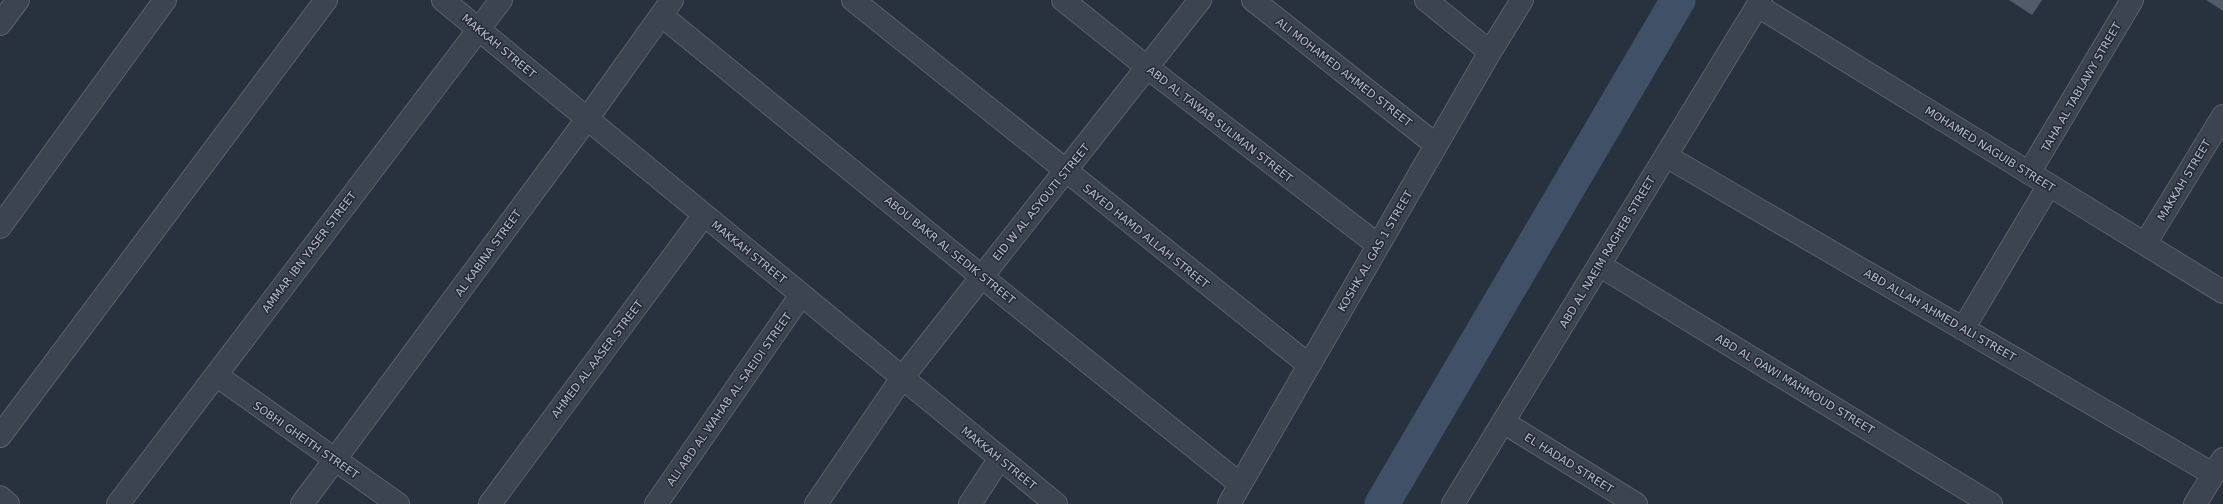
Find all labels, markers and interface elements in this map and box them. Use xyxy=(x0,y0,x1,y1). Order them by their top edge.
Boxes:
street label: MAKKAH STREET xyxy=(459,12,539,81)
street label: ALI MOHAMED AHMED STREET xyxy=(1273,15,1414,130)
street label: TAHA AL TABLAWY STREET xyxy=(2039,20,2124,155)
street label: ABD AL TAWAB SULIMAN STREET xyxy=(1144,64,1295,185)
street label: MOHAMED NAGUIB STREET xyxy=(1922,104,2057,195)
street label: MAKKAH STREET xyxy=(2155,137,2214,223)
street label: EID W AL ASYOUTI STREET xyxy=(990,141,1093,263)
street label: ABD AL NAEIM RAGHEB STREET xyxy=(1557,174,1658,330)
street label: SAYED HAMD ALLAH STREET xyxy=(1080,182,1211,291)
street label: KOSHK AL GAS 1 STREET xyxy=(1335,188,1416,314)
street label: AMMAR IBN YASER STREET xyxy=(260,189,359,315)
street label: ABOU BAKR AL SEDIK STREET xyxy=(882,194,1018,307)
street label: AL KABINA STREET xyxy=(453,207,524,299)
street label: MAKKAH STREET xyxy=(709,218,789,287)
street label: ABD ALLAH AHMED ALI STREET xyxy=(1862,267,2018,364)
street label: AHMED AL AASER STREET xyxy=(549,298,646,421)
street label: ALI ABD AL WAHAB AL SAEIDI STREET xyxy=(664,310,795,488)
street label: ABD AL QAWI MAHMOUD STREET xyxy=(1713,332,1877,437)
street label: SOBHI GHEITH STREET xyxy=(251,399,361,482)
street label: MAKKAH STREET xyxy=(959,424,1039,493)
street label: EL HADAD STREET xyxy=(1522,431,1616,496)

